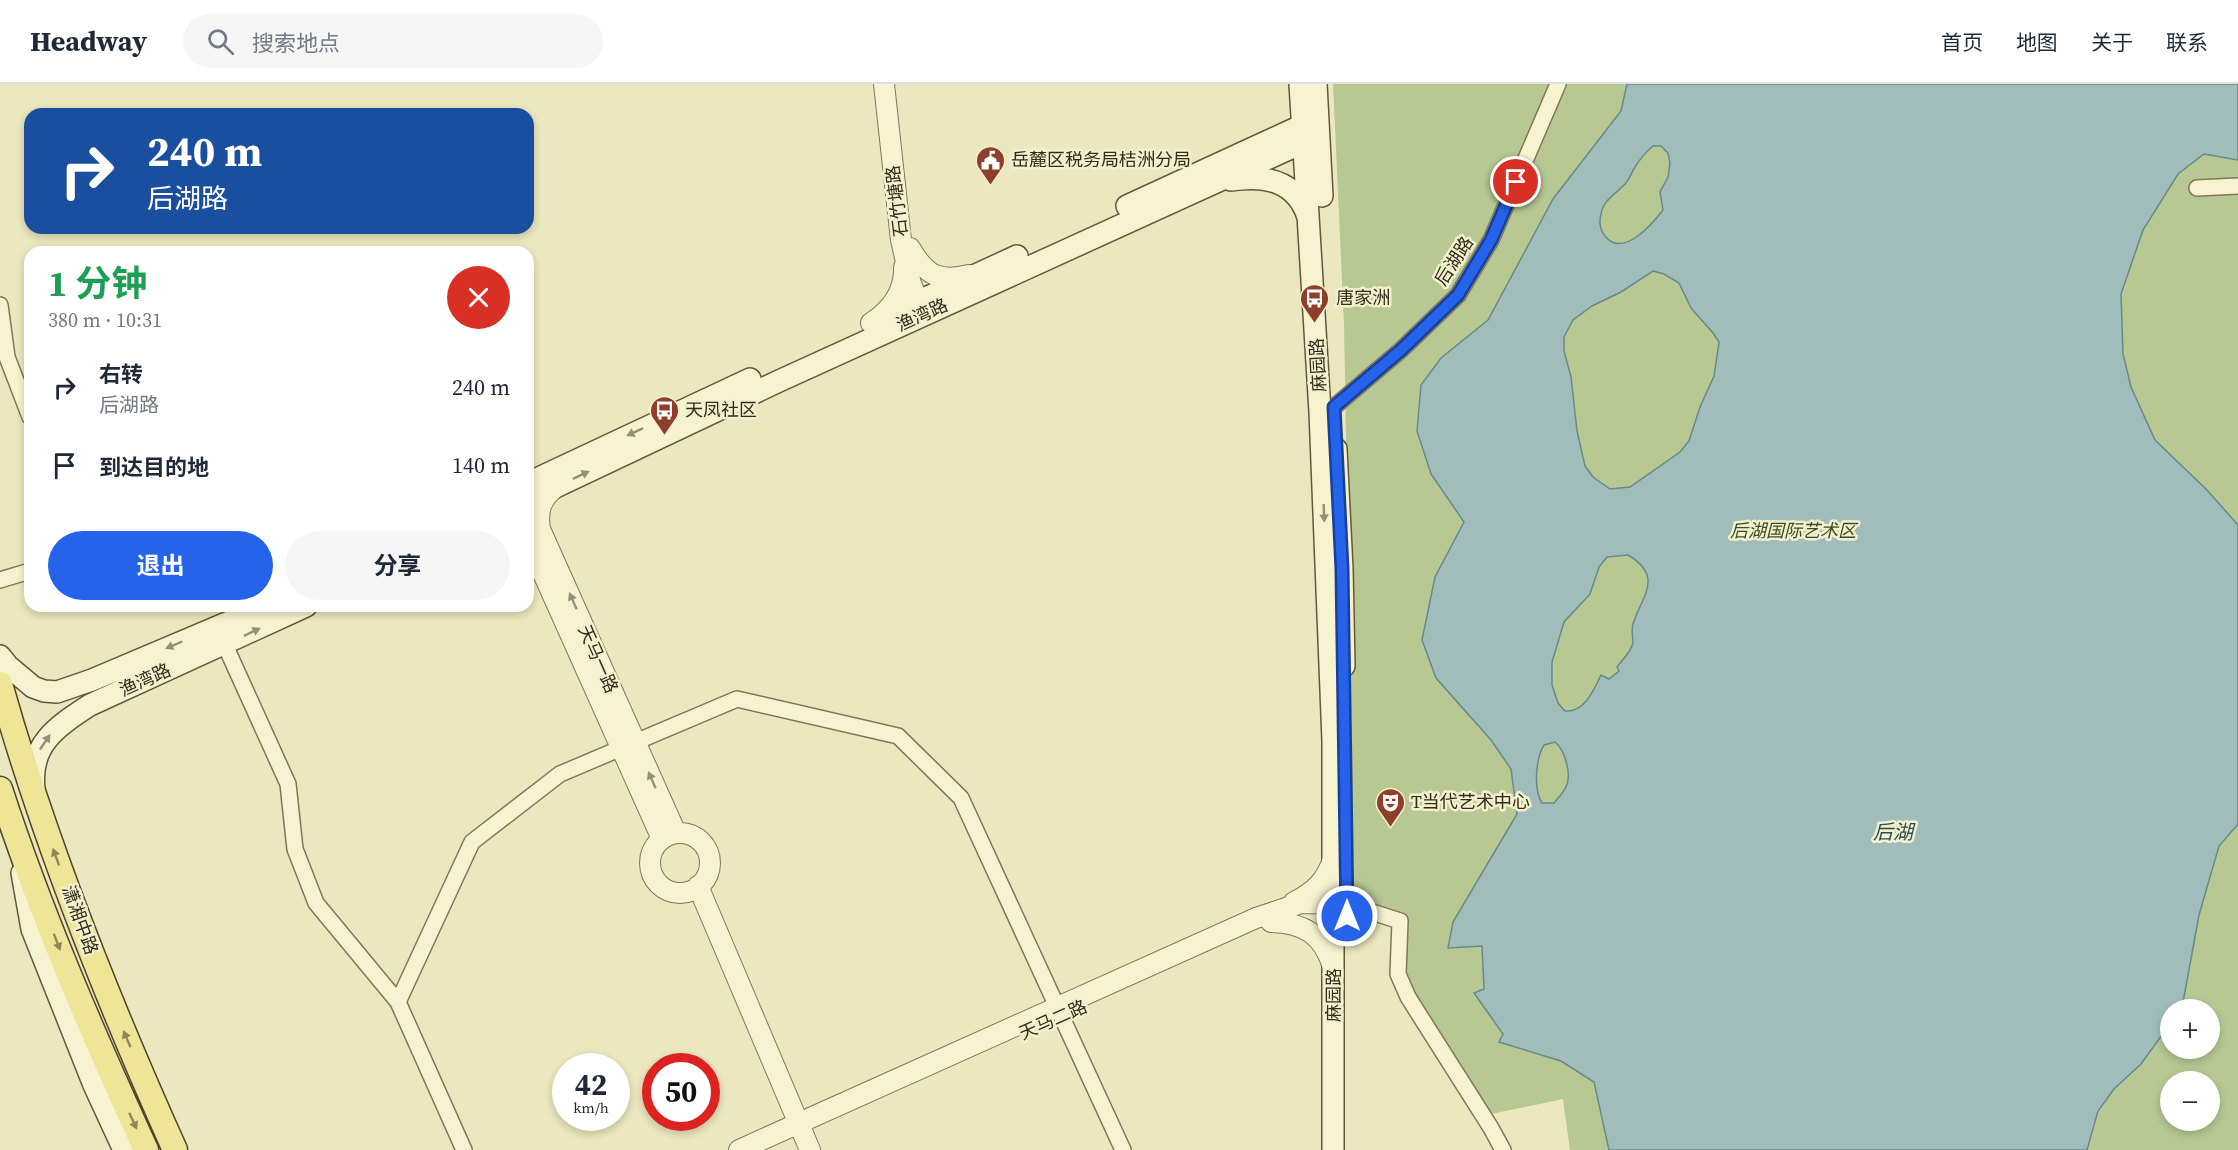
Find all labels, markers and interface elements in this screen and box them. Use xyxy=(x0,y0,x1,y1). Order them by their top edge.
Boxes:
search box xyxy=(183,14,603,68)
text: Headway xyxy=(30,22,147,60)
icon: search xyxy=(204,25,237,58)
text: 搜索地点 xyxy=(252,28,340,58)
text: 首页 xyxy=(1941,28,1983,57)
text: 地图 xyxy=(2016,28,2058,57)
text: 关于 xyxy=(2091,28,2133,57)
text: 联系 xyxy=(2166,28,2208,57)
text: 240 m xyxy=(147,122,262,180)
icon: right xyxy=(48,132,126,210)
public building icon: 岳麓区税务局桔洲分局 xyxy=(974,144,1006,186)
place label: 岳麓区税务局桔洲分局 xyxy=(1011,147,1191,172)
pin xyxy=(1490,156,1541,207)
street label: 石竹塘路 xyxy=(880,164,913,238)
icon: arrive xyxy=(1499,165,1532,198)
text: 后湖路 xyxy=(147,180,228,217)
street label: 后湖路 xyxy=(1428,231,1479,290)
text: 1 分钟 xyxy=(48,259,147,308)
button: close xyxy=(447,266,510,329)
bus stop icon: 唐家洲 xyxy=(1299,282,1331,324)
place label: 唐家洲 xyxy=(1336,285,1390,310)
street label: 渔湾路 xyxy=(892,292,952,337)
text: 380 m · 10:31 xyxy=(48,306,162,334)
street label: 麻园路 xyxy=(1304,337,1331,393)
text: 右转 xyxy=(99,359,143,389)
icon: right xyxy=(48,371,81,404)
text: 240 m xyxy=(452,372,510,402)
text: 后湖路 xyxy=(99,391,159,419)
bus stop icon: 天凤社区 xyxy=(648,394,680,436)
place label: 天凤社区 xyxy=(685,397,757,422)
one-way arrow xyxy=(626,428,643,437)
icon: arrive xyxy=(48,449,81,482)
text: 140 m xyxy=(452,450,510,480)
text: 到达目的地 xyxy=(99,452,209,482)
one-way arrow xyxy=(572,471,589,480)
one-way arrow xyxy=(1320,503,1329,522)
park label: 后湖国际艺术区 xyxy=(1730,518,1859,543)
button: 退出 xyxy=(48,531,273,600)
button: 分享 xyxy=(285,531,510,600)
one-way arrow xyxy=(568,593,577,610)
street label: 天马一路 xyxy=(572,621,625,697)
one-way arrow xyxy=(244,627,261,636)
one-way arrow xyxy=(165,641,183,650)
street label: 渔湾路 xyxy=(115,657,175,702)
one-way arrow xyxy=(39,734,50,750)
one-way arrow xyxy=(647,771,656,788)
theatre icon: T当代艺术中心 xyxy=(1374,786,1406,828)
place label: T当代艺术中心 xyxy=(1411,789,1530,814)
water label: 后湖 xyxy=(1873,818,1916,846)
one-way arrow xyxy=(51,848,61,866)
street label: 潇湘中路 xyxy=(56,882,105,958)
position arrow xyxy=(1315,884,1379,948)
one-way arrow xyxy=(53,933,62,951)
street label: 麻园路 xyxy=(1321,968,1346,1022)
street label: 天马二路 xyxy=(1015,993,1091,1046)
map controls xyxy=(2160,999,2220,1131)
button: + xyxy=(2160,999,2220,1059)
one-way arrow xyxy=(122,1030,131,1047)
speed limit sign: 50 xyxy=(642,1053,720,1131)
text: 42 xyxy=(575,1064,607,1105)
button: − xyxy=(2160,1071,2220,1131)
text: km/h xyxy=(573,1097,609,1118)
one-way arrow xyxy=(129,1113,138,1130)

